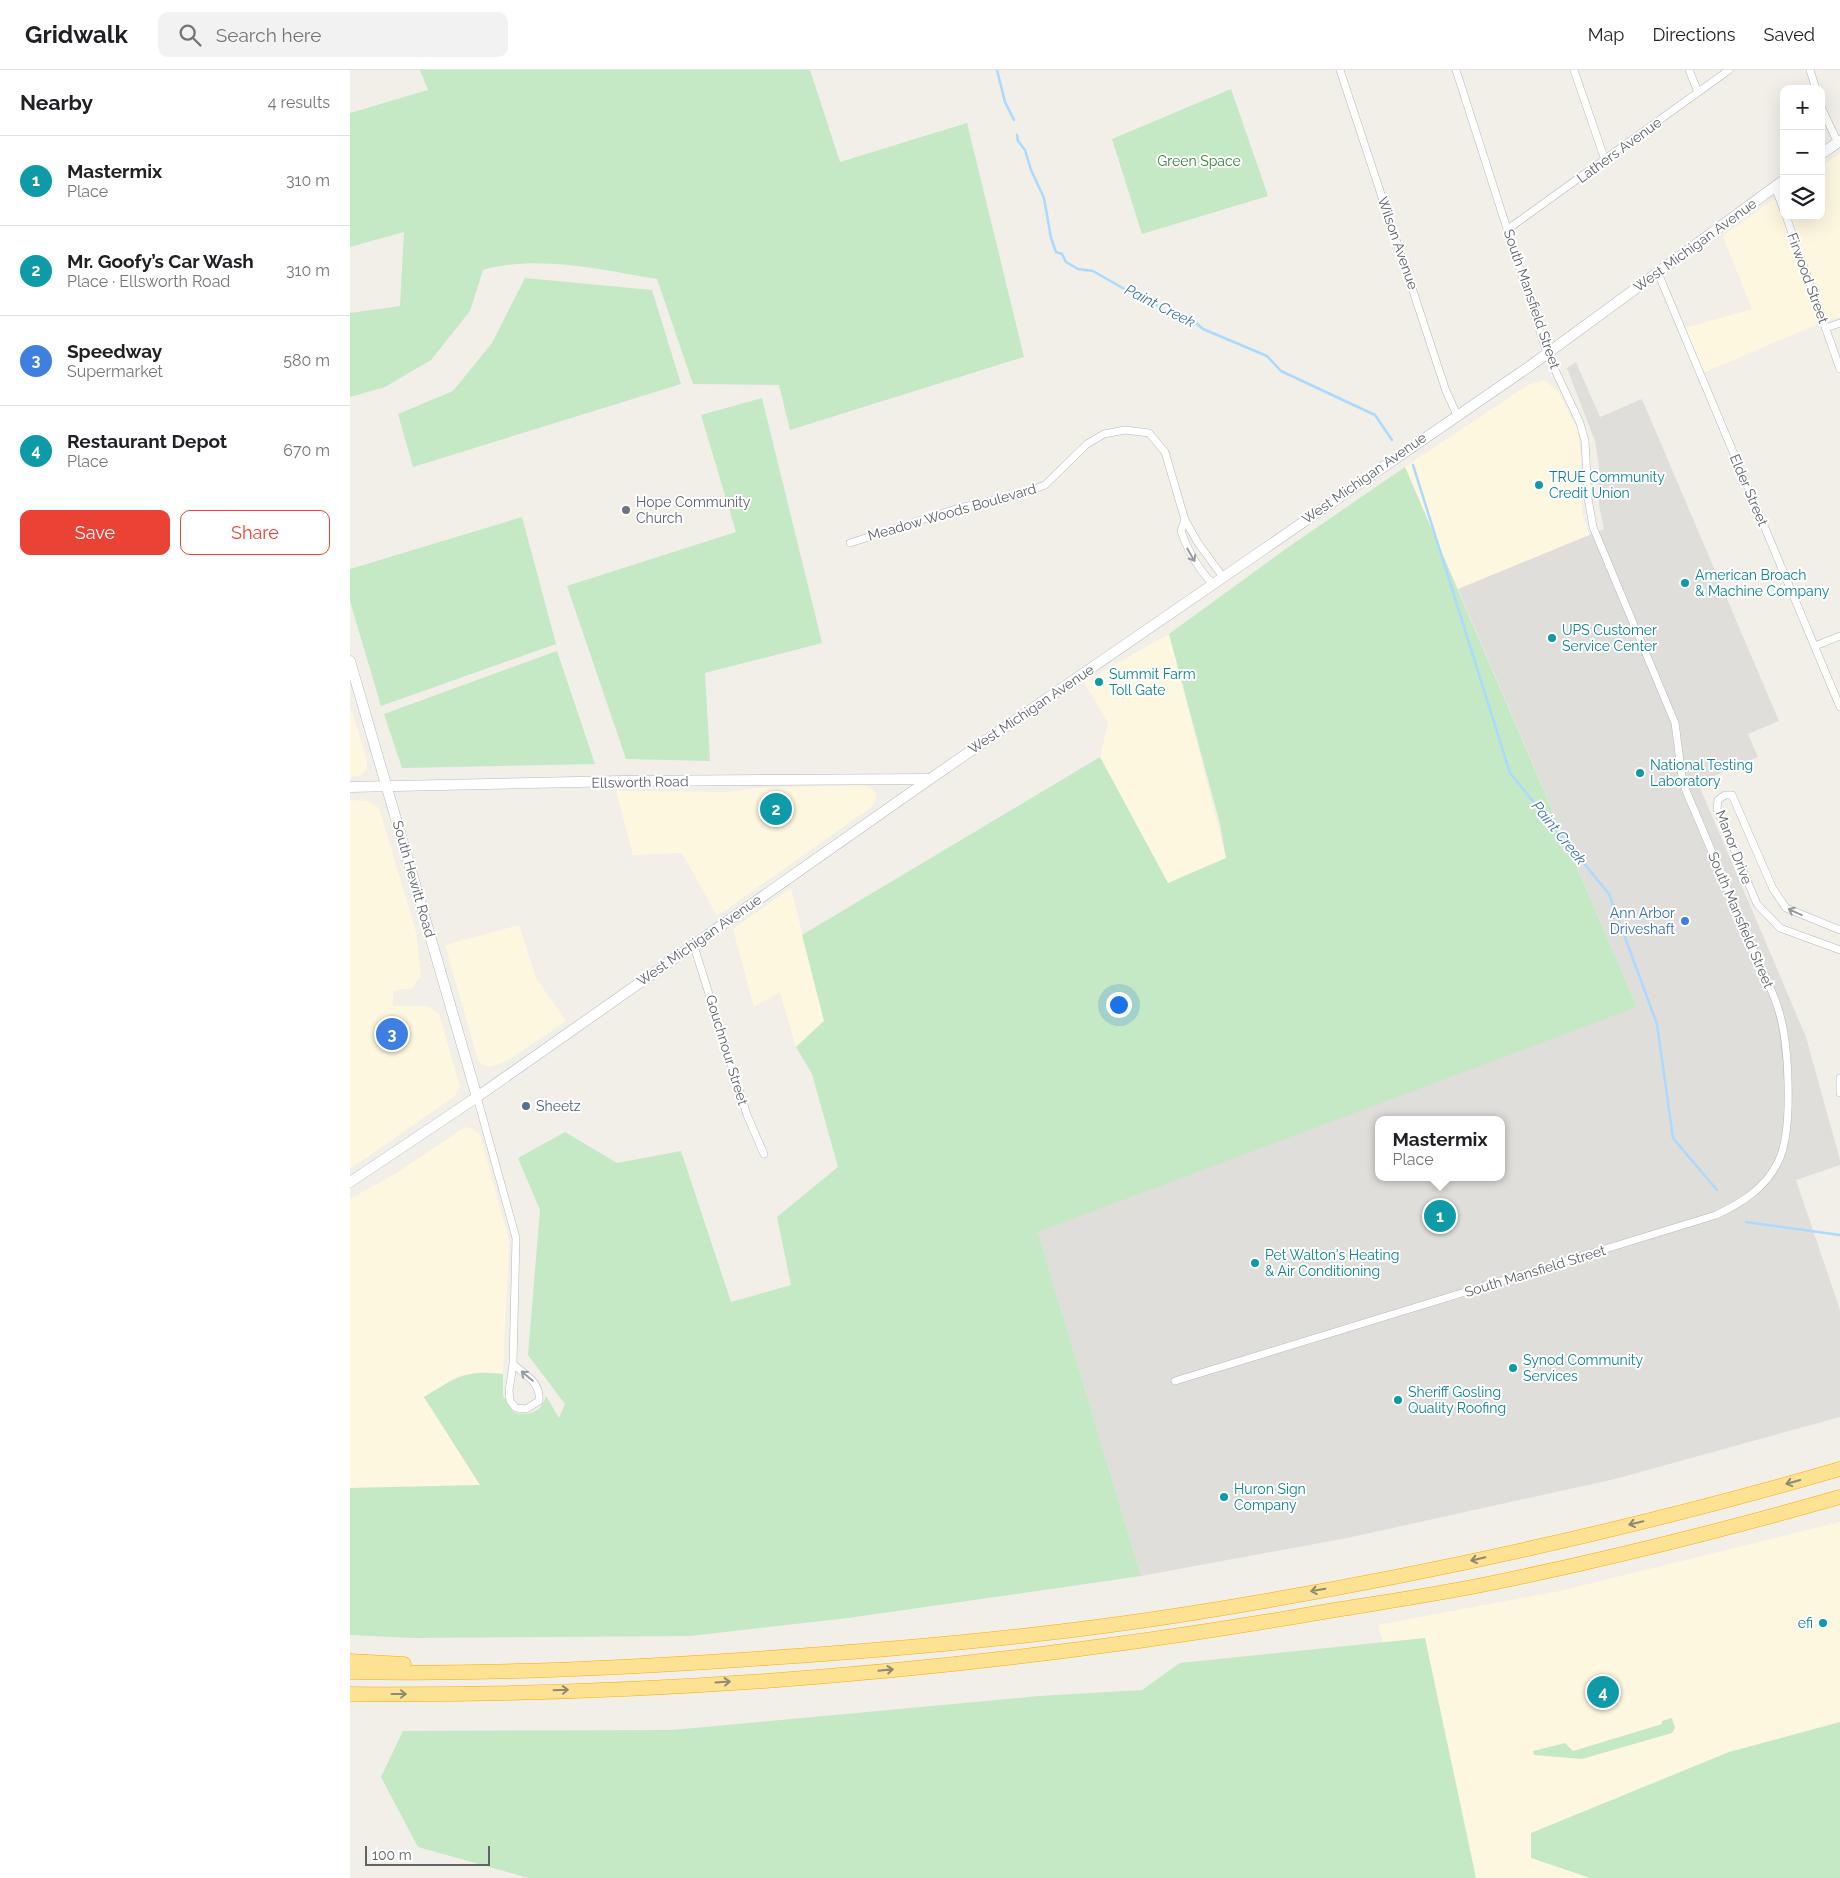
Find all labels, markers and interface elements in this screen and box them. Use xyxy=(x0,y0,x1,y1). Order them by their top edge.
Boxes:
search box xyxy=(158,12,508,57)
text: Gridwalk xyxy=(25,20,128,49)
icon: search xyxy=(176,21,204,49)
text: Search here xyxy=(216,24,321,46)
text: Map xyxy=(1588,24,1624,45)
text: Directions xyxy=(1652,24,1736,45)
text: Saved xyxy=(1764,24,1815,45)
map controls xyxy=(1780,85,1825,220)
button: + xyxy=(1780,85,1825,130)
text: Nearby xyxy=(20,90,93,115)
text: 4 results xyxy=(268,93,330,112)
street label: Lathers Avenue xyxy=(1574,114,1664,186)
button: − xyxy=(1780,130,1825,175)
park label: Green Space xyxy=(1157,153,1241,169)
text: Mastermix xyxy=(67,160,162,182)
text: 1 xyxy=(32,171,40,190)
text: 310 m xyxy=(286,171,330,190)
button: layers xyxy=(1780,175,1825,220)
text: Place xyxy=(67,182,108,201)
street label: Wilson Avenue xyxy=(1375,195,1421,291)
street label: West Michigan Avenue xyxy=(1630,195,1760,295)
street label: South Mansfield Street xyxy=(1501,227,1564,371)
street label: Firwood Street xyxy=(1784,231,1832,326)
text: Mr. Goofy’s Car Wash xyxy=(67,250,254,272)
text: 2 xyxy=(31,261,41,280)
text: 310 m xyxy=(286,261,330,280)
text: Place · Ellsworth Road xyxy=(67,272,230,291)
water label: Paint Creek xyxy=(1122,281,1198,331)
text: Speedway xyxy=(67,340,162,362)
text: 3 xyxy=(32,351,40,370)
text: 580 m xyxy=(283,351,330,370)
text: Supermarket xyxy=(67,362,163,381)
street label: West Michigan Avenue xyxy=(1299,429,1429,527)
text: Restaurant Depot xyxy=(67,430,227,452)
text: 4 xyxy=(31,441,41,460)
text: 670 m xyxy=(283,441,330,460)
text: Place xyxy=(67,452,108,471)
street label: Elder Street xyxy=(1727,452,1771,528)
place label: TRUE Community Credit Union xyxy=(1549,469,1665,501)
marker: TRUE Community Credit Union xyxy=(1533,479,1545,491)
street label: Meadow Woods Boulevard xyxy=(866,480,1038,544)
place label: Hope Community Church xyxy=(636,494,751,526)
marker: Hope Community Church xyxy=(620,504,632,516)
button: Save xyxy=(20,510,170,555)
button: Share xyxy=(180,510,330,555)
one-way arrow xyxy=(1186,547,1196,562)
place label: American Broach & Machine Company xyxy=(1695,567,1830,599)
marker: American Broach & Machine Company xyxy=(1679,577,1691,589)
place label: UPS Customer Service Center xyxy=(1562,622,1657,654)
marker: UPS Customer Service Center xyxy=(1546,632,1558,644)
street label: West Michigan Avenue xyxy=(965,661,1097,757)
place label: Summit Farm Toll Gate xyxy=(1109,666,1196,698)
marker: Summit Farm Toll Gate xyxy=(1093,676,1105,688)
place label: National Testing Laboratory xyxy=(1650,757,1753,789)
marker: National Testing Laboratory xyxy=(1634,767,1646,779)
street label: Ellsworth Road xyxy=(591,773,689,791)
pin: 2 xyxy=(760,790,792,828)
water label: Paint Creek xyxy=(1528,798,1590,868)
street label: Manor Drive xyxy=(1713,808,1755,886)
street label: South Hewitt Road xyxy=(390,819,438,939)
street label: South Mansfield Street xyxy=(1705,849,1777,991)
street label: West Michigan Avenue xyxy=(634,891,764,989)
place label: Ann Arbor Driveshaft xyxy=(1610,905,1675,937)
one-way arrow xyxy=(1788,906,1803,916)
marker: Ann Arbor Driveshaft xyxy=(1679,915,1691,927)
your location xyxy=(1106,992,1132,1018)
street label: Gouchnour Street xyxy=(703,993,751,1107)
pin: 3 xyxy=(376,1015,408,1053)
place label: Sheetz xyxy=(536,1098,581,1114)
marker: Sheetz xyxy=(520,1100,532,1112)
popup xyxy=(1375,1116,1505,1181)
text: Mastermix xyxy=(1392,1128,1488,1150)
text: Place xyxy=(1392,1150,1434,1169)
pin: 1 xyxy=(1424,1197,1456,1235)
street label: South Mansfield Street xyxy=(1463,1242,1608,1300)
place label: Pet Walton's Heating & Air Conditioning xyxy=(1265,1247,1399,1279)
marker: Pet Walton's Heating & Air Conditioning xyxy=(1249,1257,1261,1269)
place label: Synod Community Services xyxy=(1523,1352,1643,1384)
marker: Synod Community Services xyxy=(1507,1362,1519,1374)
one-way arrow xyxy=(521,1371,534,1382)
place label: Sheriff Gosling Quality Roofing xyxy=(1408,1384,1506,1416)
marker: Sheriff Gosling Quality Roofing xyxy=(1392,1394,1404,1406)
one-way arrow xyxy=(1786,1478,1802,1487)
place label: Huron Sign Company xyxy=(1234,1481,1306,1513)
marker: Huron Sign Company xyxy=(1218,1491,1230,1503)
one-way arrow xyxy=(1628,1519,1644,1528)
one-way arrow xyxy=(1470,1555,1486,1564)
one-way arrow xyxy=(1310,1586,1326,1596)
place label: efi xyxy=(1798,1615,1813,1631)
marker: efi xyxy=(1817,1617,1829,1629)
one-way arrow xyxy=(877,1665,893,1675)
pin: 4 xyxy=(1587,1673,1619,1711)
one-way arrow xyxy=(715,1678,731,1687)
one-way arrow xyxy=(553,1686,569,1695)
one-way arrow xyxy=(390,1689,406,1699)
scale bar xyxy=(365,1843,490,1866)
text: 100 m xyxy=(372,1847,412,1863)

